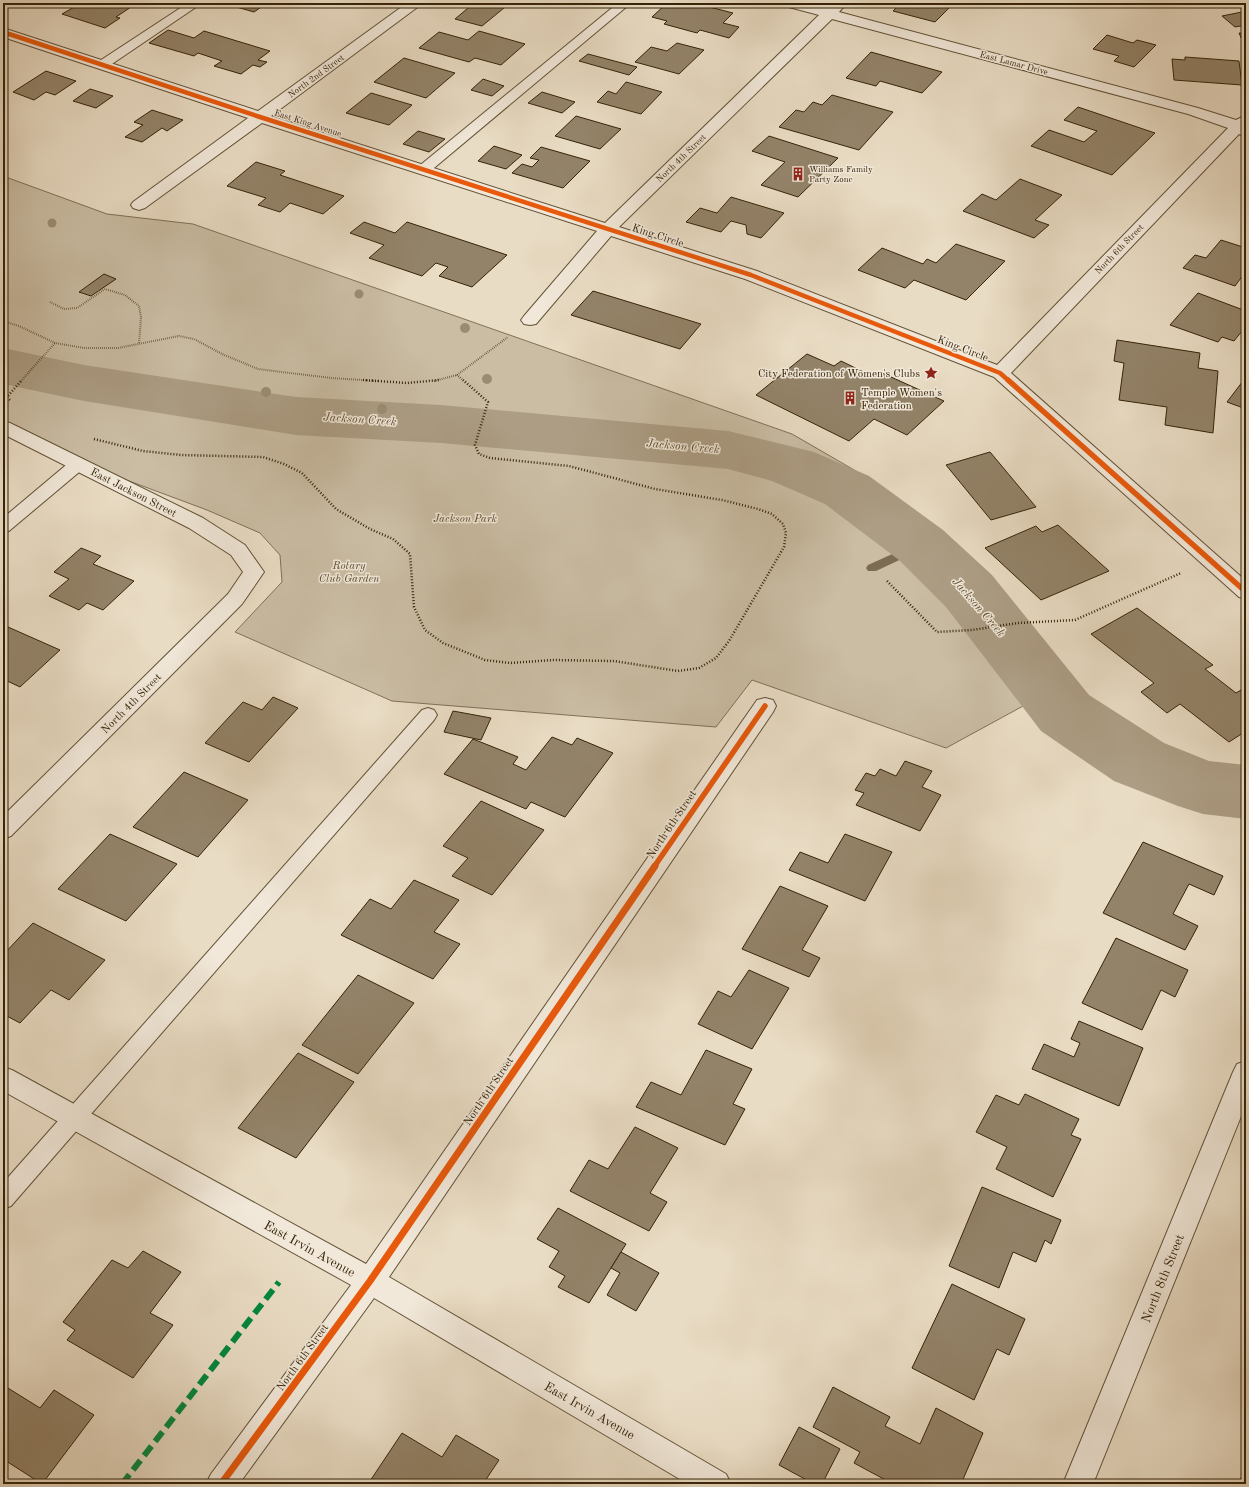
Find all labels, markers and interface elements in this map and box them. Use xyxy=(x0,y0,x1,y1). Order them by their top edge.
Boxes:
street label: East Lamar Drive xyxy=(979,50,1049,77)
street label: North 2nd Street xyxy=(287,53,346,100)
street label: East King Avenue xyxy=(273,108,343,139)
street label: North 4th Street xyxy=(655,132,708,184)
place label: Williams Family Party Zone xyxy=(809,165,873,184)
building icon: Williams Family Party Zone xyxy=(790,166,806,182)
street label: King Circle xyxy=(630,223,685,250)
street label: North 6th Street xyxy=(1093,223,1145,276)
street label: King Circle xyxy=(935,335,990,364)
place icon: City Federation of Women's Clubs xyxy=(923,365,939,381)
place label: City Federation of Women's Clubs xyxy=(758,369,920,380)
place label: Temple Women's Federation xyxy=(861,388,942,412)
building icon: Temple Women's Federation xyxy=(842,390,858,406)
water label: Jackson Creek xyxy=(323,411,397,429)
water label: Jackson Creek xyxy=(646,438,720,456)
street label: East Jackson Street xyxy=(88,467,178,520)
park label: Jackson Park xyxy=(433,514,497,525)
park label: Rotary Club Garden xyxy=(319,561,380,585)
water label: Jackson Creek xyxy=(950,576,1007,639)
street label: North 4th Street xyxy=(100,672,164,736)
street label: North 6th Street xyxy=(645,789,699,861)
street label: North 6th Street xyxy=(462,1056,516,1128)
street label: East Irvin Avenue xyxy=(262,1219,357,1280)
street label: North 8th Street xyxy=(1140,1232,1187,1325)
street label: North 6th Street xyxy=(275,1322,331,1393)
street label: East Irvin Avenue xyxy=(542,1380,637,1442)

